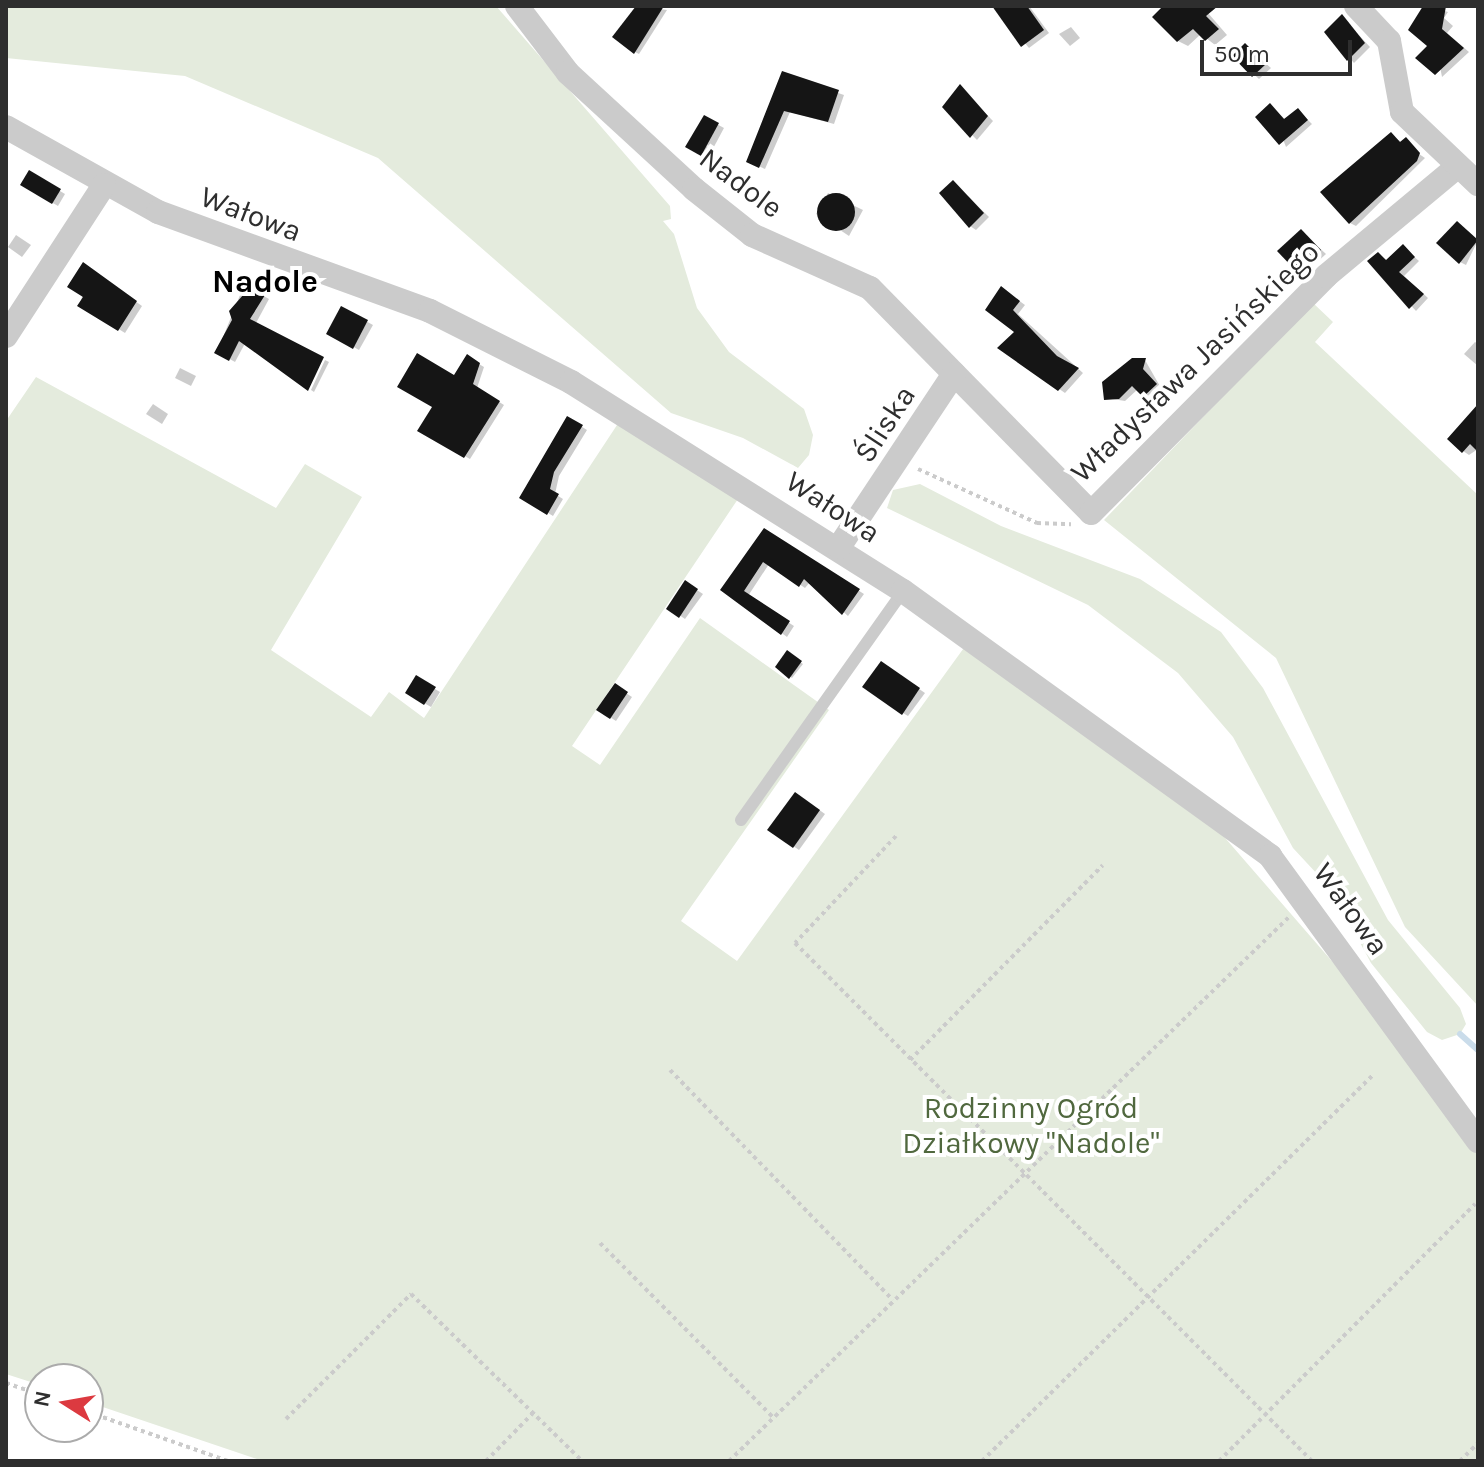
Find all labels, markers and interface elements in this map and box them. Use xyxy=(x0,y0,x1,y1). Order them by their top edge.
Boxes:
scale bar xyxy=(1204,24,1356,74)
text: 50 m xyxy=(1214,40,1270,68)
street label: Nadole xyxy=(692,140,790,226)
street label: Wałowa xyxy=(195,178,307,250)
street label: Władysława Jasińskiego xyxy=(1063,234,1327,490)
district label: Nadole xyxy=(212,263,318,301)
street label: Śliska xyxy=(847,379,923,469)
street label: Wałowa xyxy=(779,463,887,551)
street label: Wałowa xyxy=(1305,856,1397,962)
park label: Rodzinny Ogród Działkowy "Nadole" xyxy=(902,1090,1160,1160)
north arrow xyxy=(24,1363,104,1443)
text: N xyxy=(28,1389,57,1409)

